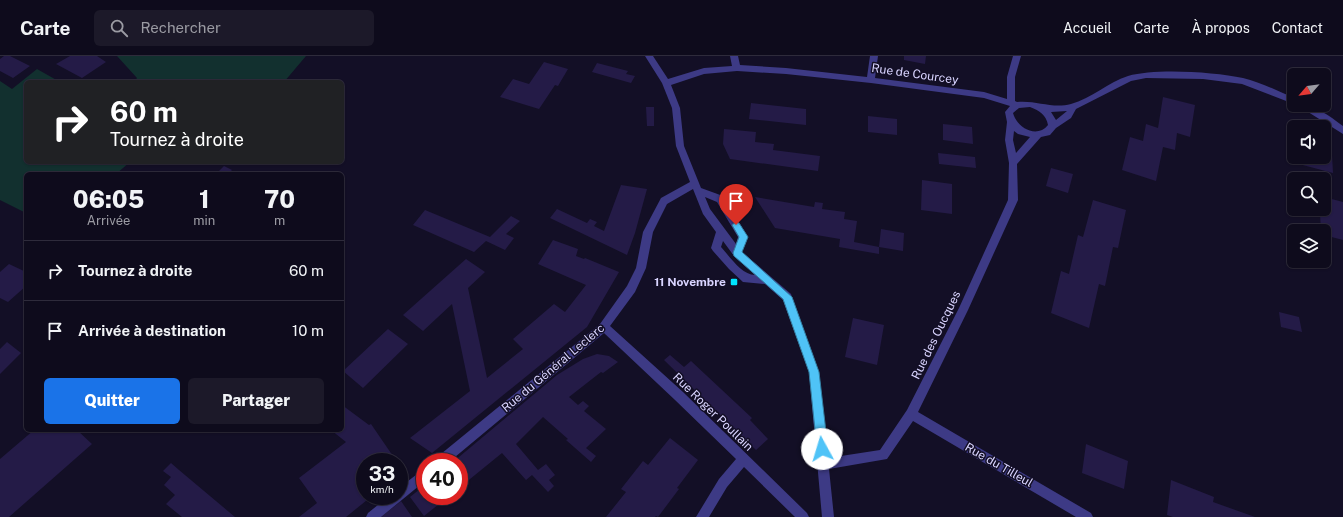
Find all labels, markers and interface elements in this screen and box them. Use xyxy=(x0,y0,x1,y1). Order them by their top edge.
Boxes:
search box xyxy=(94,10,374,46)
text: Carte xyxy=(20,17,70,39)
icon: search xyxy=(108,17,130,39)
text: Rechercher xyxy=(140,19,221,36)
text: Accueil xyxy=(1063,20,1112,36)
text: Carte xyxy=(1134,20,1170,36)
text: À propos xyxy=(1192,20,1250,36)
text: Contact xyxy=(1272,20,1323,36)
street label: Rue de Courcey xyxy=(871,61,960,87)
north arrow xyxy=(1287,68,1331,112)
map controls xyxy=(1287,68,1331,268)
text: 60 m xyxy=(110,95,178,128)
icon: right xyxy=(44,96,96,148)
button: sound xyxy=(1287,120,1331,164)
text: Tournez à droite xyxy=(110,129,244,150)
button: search xyxy=(1287,172,1331,216)
pin xyxy=(719,184,753,225)
text: 06:05 xyxy=(73,185,144,213)
text: 1 xyxy=(199,185,209,213)
text: 70 xyxy=(264,185,295,213)
icon: arrive xyxy=(725,190,747,212)
text: Arrivée xyxy=(87,213,130,228)
text: min xyxy=(193,213,215,228)
text: m xyxy=(274,213,285,228)
button: layers xyxy=(1287,224,1331,268)
icon: right xyxy=(44,260,66,282)
text: Tournez à droite xyxy=(78,262,192,279)
text: 60 m xyxy=(289,262,324,279)
place label: 11 Novembre xyxy=(654,275,726,289)
marker: 11 Novembre xyxy=(729,277,739,287)
street label: Rue des Oucques xyxy=(909,289,963,381)
icon: arrive xyxy=(44,320,66,342)
street label: Rue du Général Leclerc xyxy=(499,321,607,415)
text: Arrivée à destination xyxy=(78,322,226,339)
text: 10 m xyxy=(292,322,324,339)
street label: Rue Roger Poullain xyxy=(670,370,756,454)
button: Quitter xyxy=(44,378,180,424)
button: Partager xyxy=(188,378,324,424)
position arrow xyxy=(801,428,843,470)
street label: Rue du Tilleul xyxy=(963,440,1036,490)
speed limit sign: 40 xyxy=(416,453,468,505)
text: 33 xyxy=(369,462,395,486)
text: km/h xyxy=(370,483,394,495)

